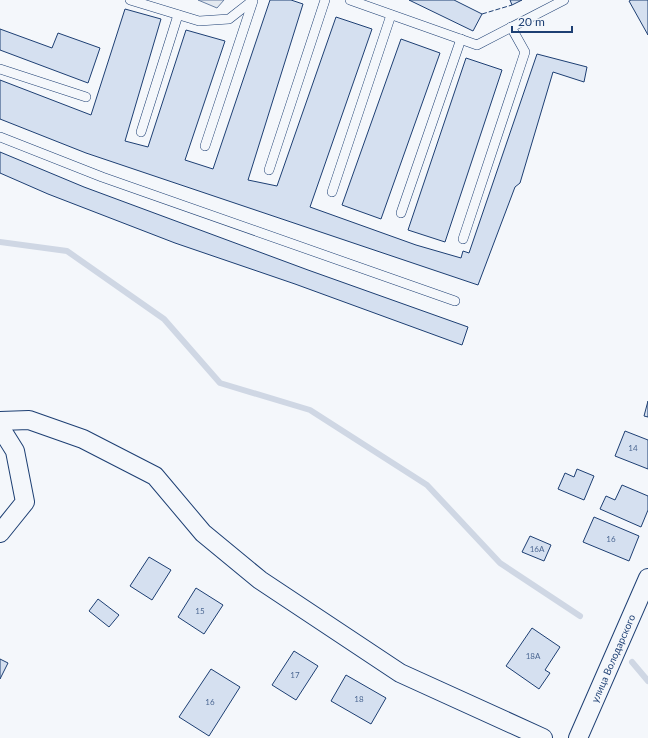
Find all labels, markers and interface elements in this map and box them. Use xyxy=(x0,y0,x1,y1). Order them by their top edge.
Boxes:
scale bar xyxy=(512,8,572,34)
text: 20 m xyxy=(518,14,545,29)
house number: 14 xyxy=(628,443,638,453)
house number: 16 xyxy=(606,534,616,544)
house number: 16А xyxy=(530,544,545,554)
house number: 15 xyxy=(195,606,205,616)
street label: улица Володарского xyxy=(588,612,638,704)
house number: 18А xyxy=(526,651,541,661)
house number: 17 xyxy=(290,670,300,680)
house number: 18 xyxy=(354,694,364,704)
house number: 16 xyxy=(205,697,215,707)

